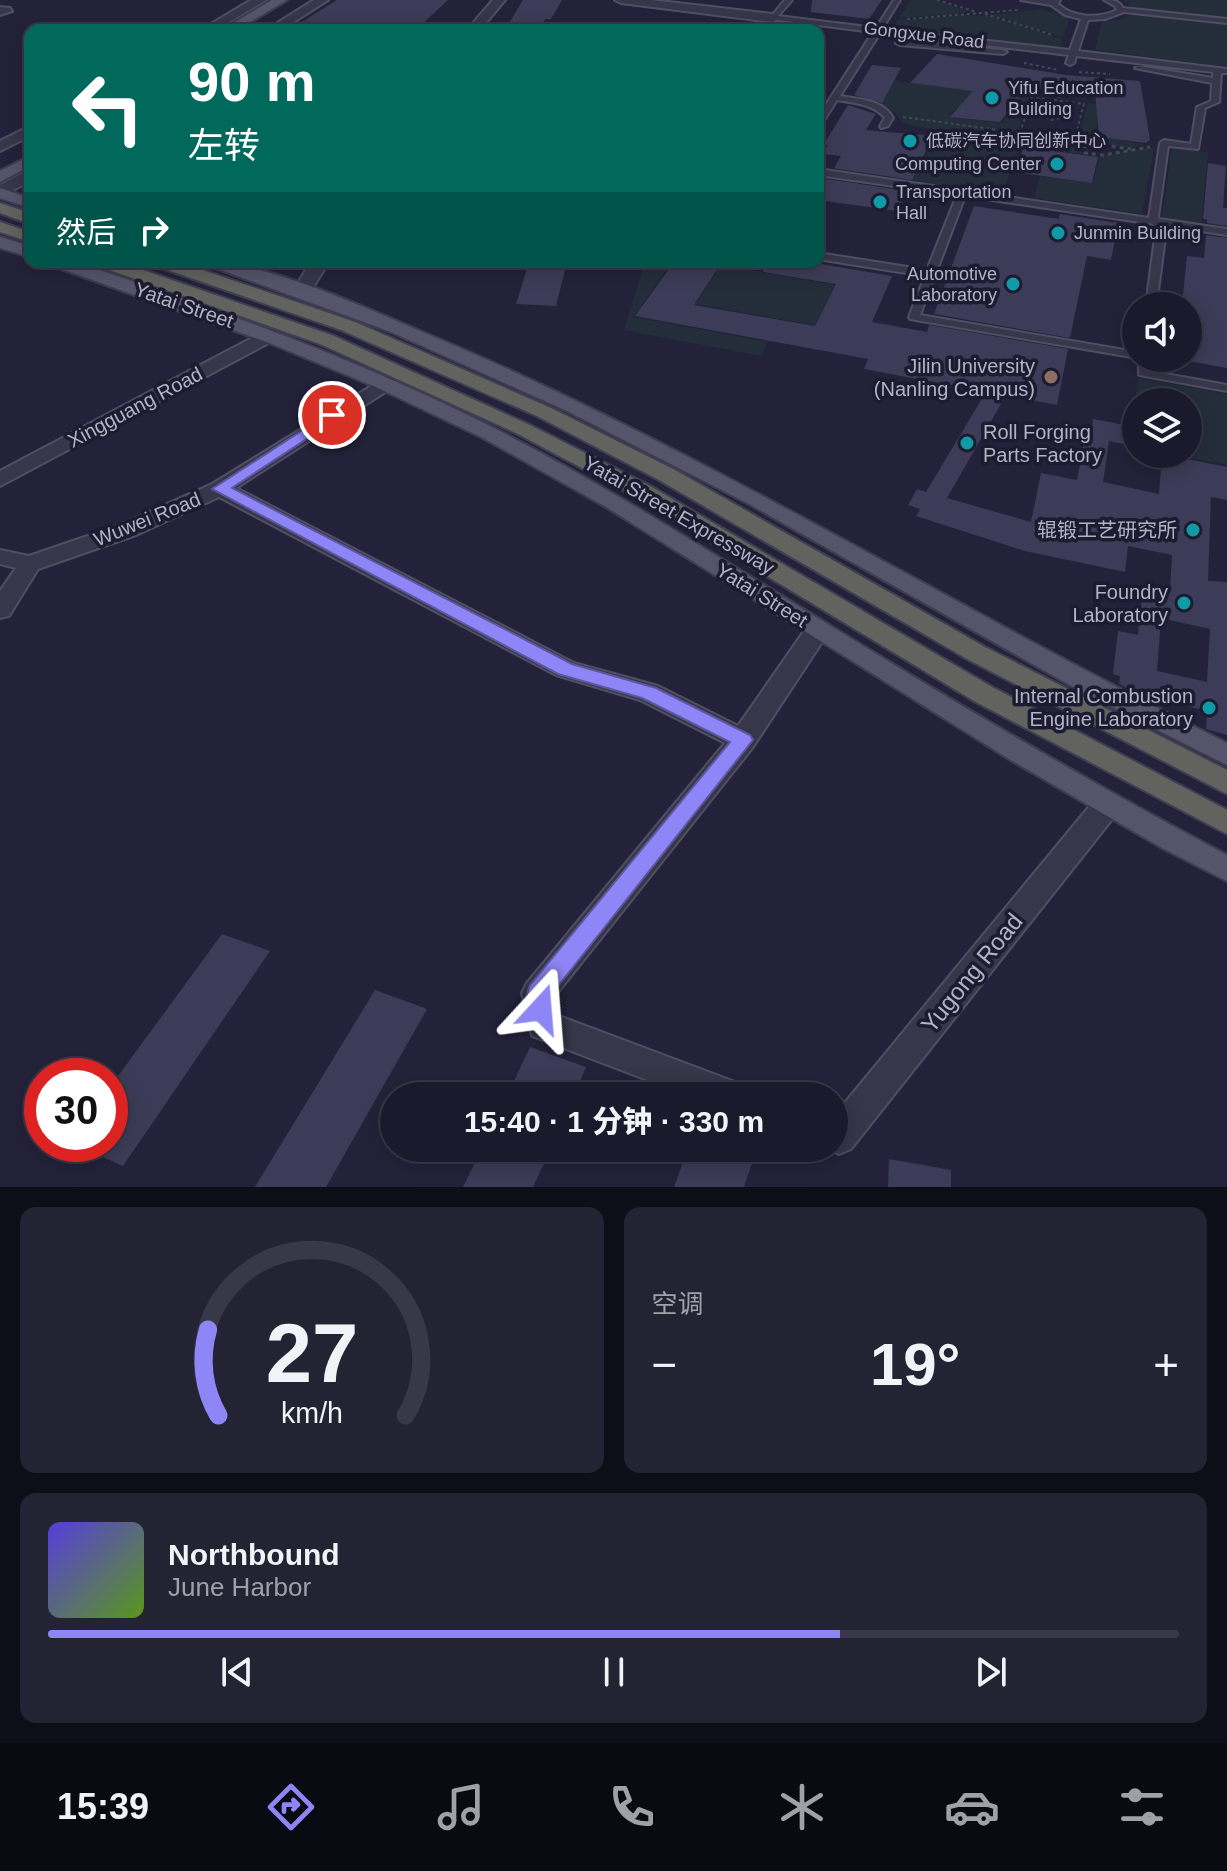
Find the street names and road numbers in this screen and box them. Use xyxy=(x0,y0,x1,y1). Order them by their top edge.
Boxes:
street label: Gongxue Road xyxy=(863,18,985,52)
street label: Yatai Street xyxy=(132,278,237,332)
street label: Xingguang Road xyxy=(64,362,206,452)
street label: Yatai Street Expressway xyxy=(580,451,778,579)
street label: Wuwei Road xyxy=(90,488,204,550)
street label: Yatai Street xyxy=(712,558,812,632)
street label: Yugong Road xyxy=(915,908,1028,1038)

